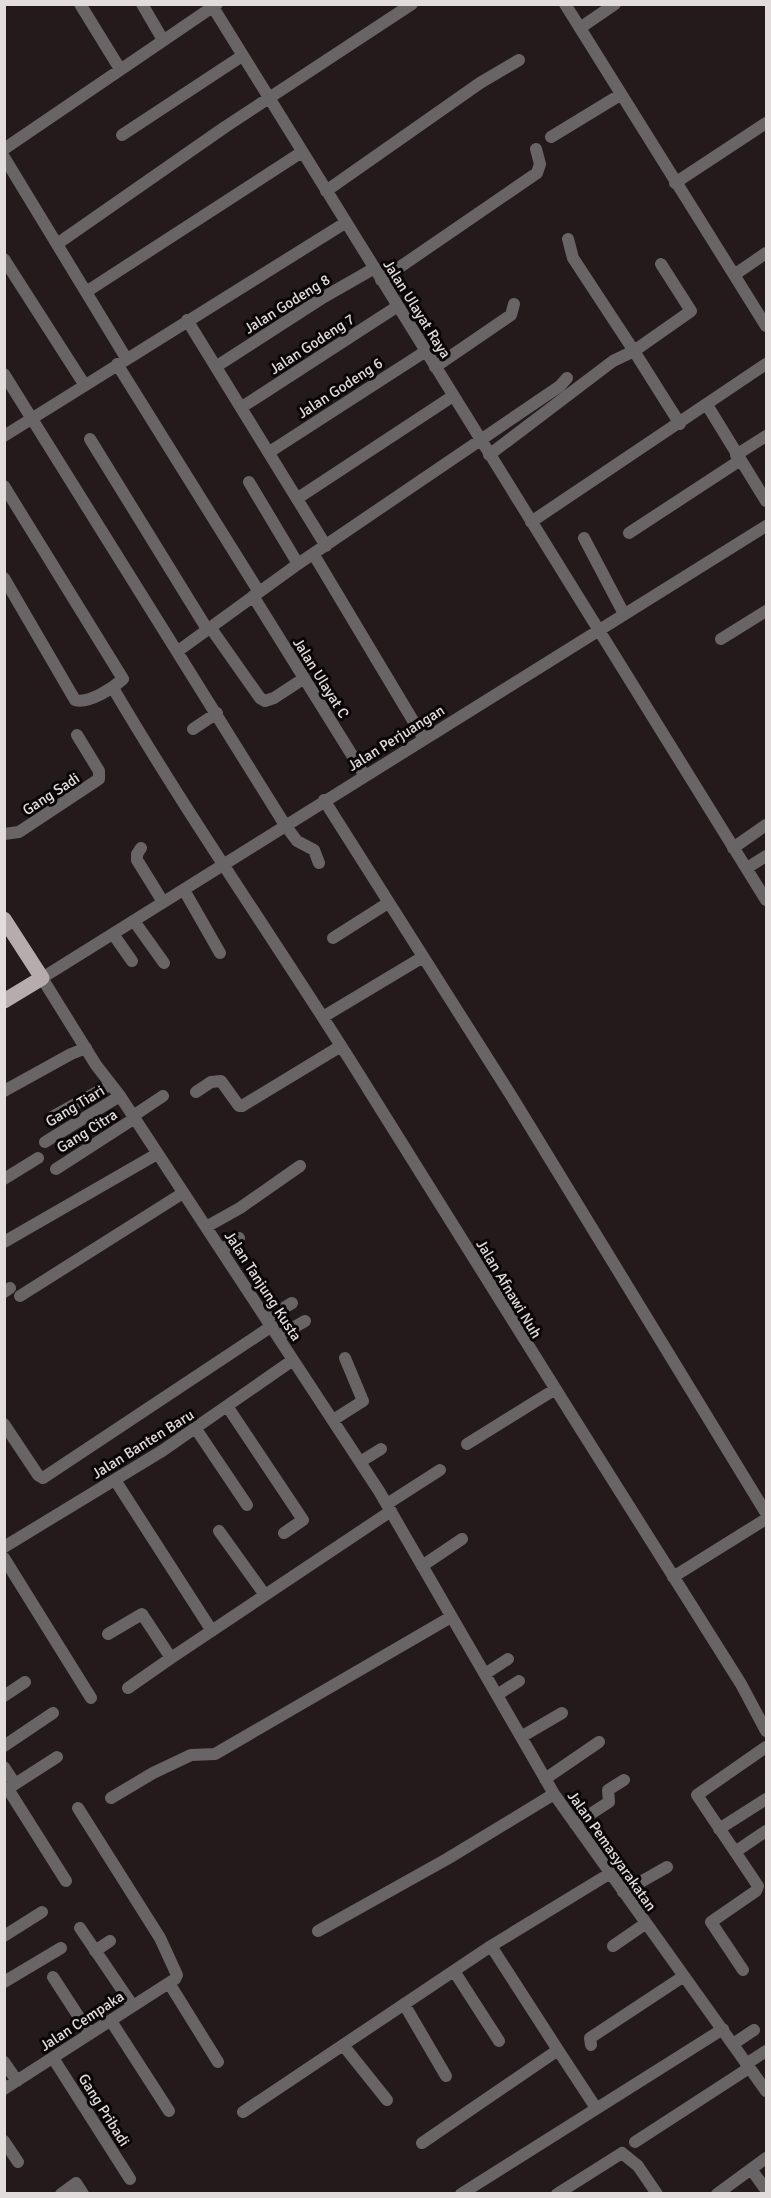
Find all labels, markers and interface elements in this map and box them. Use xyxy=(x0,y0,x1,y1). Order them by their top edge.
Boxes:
street label: Jalan Ulayat Raya xyxy=(379,256,455,362)
street label: Jalan Godeng 8 xyxy=(241,270,333,338)
street label: Jalan Godeng 7 xyxy=(266,310,358,378)
street label: Jalan Godeng 6 xyxy=(294,354,386,422)
street label: Jalan Ulayat C xyxy=(289,635,353,721)
street label: Jalan Perjuangan xyxy=(344,701,448,775)
street label: Gang Sadi xyxy=(19,769,83,819)
street label: Gang Tiari xyxy=(42,1081,108,1131)
street label: Gang Citra xyxy=(53,1105,121,1157)
street label: Jalan Tanjung Kusta xyxy=(221,1228,305,1344)
street label: Jalan Afnawi Nuh xyxy=(472,1236,546,1342)
street label: Jalan Banten Baru xyxy=(89,1405,197,1483)
street label: Jalan Pemasyarakatan xyxy=(564,1787,660,1915)
street label: Jalan Cempaka xyxy=(37,1987,127,2055)
street label: Gang Pribadi xyxy=(75,2070,133,2150)

